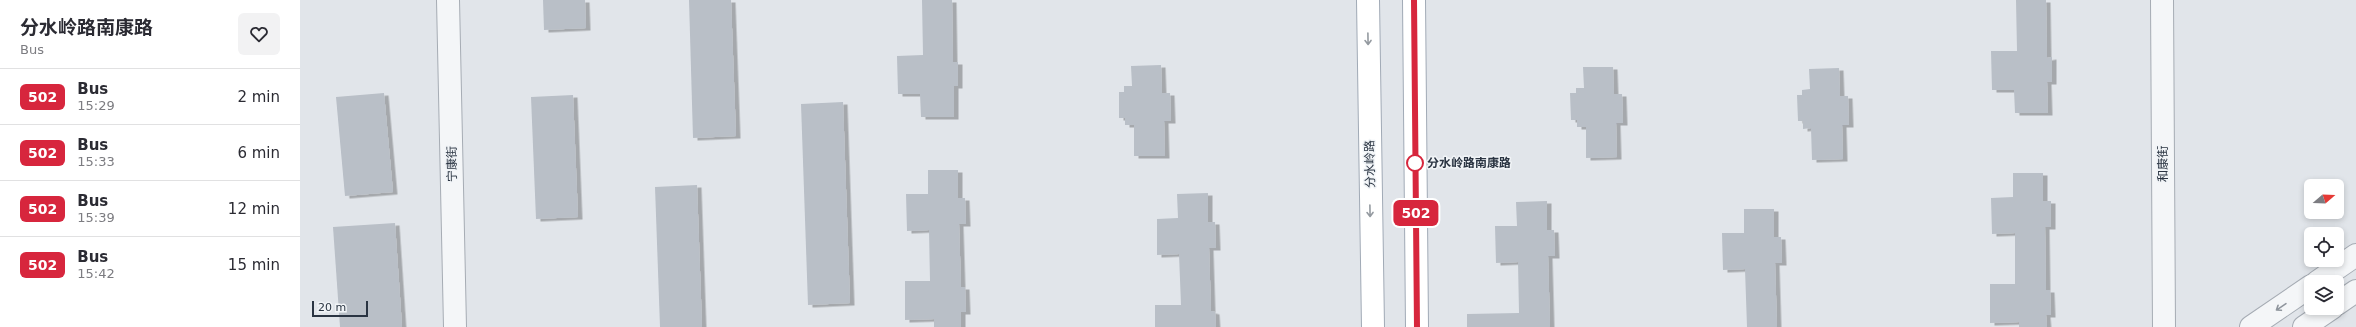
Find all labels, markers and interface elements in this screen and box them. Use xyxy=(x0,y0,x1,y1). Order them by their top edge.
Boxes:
button: heart xyxy=(238,13,280,55)
text: 分水岭路南康路 xyxy=(20,16,153,38)
one-way arrow xyxy=(1364,32,1372,45)
text: Bus xyxy=(20,42,44,57)
text: Bus xyxy=(77,80,108,98)
text: 2 min xyxy=(237,88,280,106)
text: 502 xyxy=(28,89,57,105)
text: 15:29 xyxy=(77,98,115,113)
text: Bus xyxy=(77,136,108,154)
street label: 分水岭路 xyxy=(1363,140,1377,188)
text: 6 min xyxy=(237,144,280,162)
text: 502 xyxy=(28,145,57,161)
street label: 宁康街 xyxy=(445,146,459,182)
street label: 和康街 xyxy=(2156,146,2170,182)
text: 15:33 xyxy=(77,154,115,169)
marker: 分水岭路南康路 xyxy=(1406,154,1424,172)
place label: 分水岭路南康路 xyxy=(1427,156,1511,170)
north arrow xyxy=(2304,179,2344,219)
map controls xyxy=(2304,179,2344,315)
text: Bus xyxy=(77,192,108,210)
text: 12 min xyxy=(228,200,280,218)
line badge: 502 xyxy=(1393,200,1439,226)
text: 502 xyxy=(28,201,57,217)
one-way arrow xyxy=(1366,204,1374,217)
text: 502 xyxy=(1401,205,1431,221)
text: 15:39 xyxy=(77,210,115,225)
button: locate xyxy=(2304,227,2344,267)
text: Bus xyxy=(77,248,108,266)
text: 15 min xyxy=(228,256,280,274)
text: 502 xyxy=(28,257,57,273)
text: 15:42 xyxy=(77,266,115,281)
button: layers xyxy=(2304,275,2344,315)
scale bar xyxy=(312,299,368,318)
text: 20 m xyxy=(318,301,346,314)
one-way arrow xyxy=(2275,303,2287,311)

